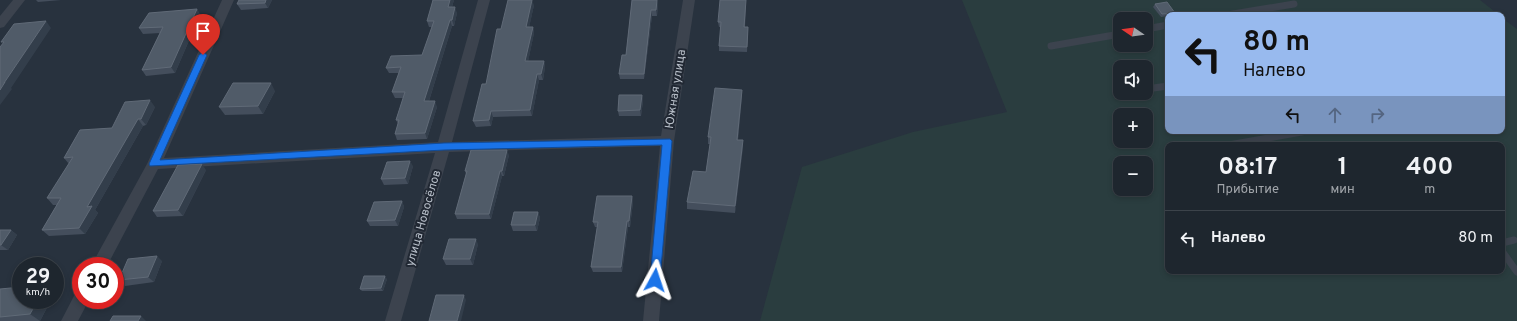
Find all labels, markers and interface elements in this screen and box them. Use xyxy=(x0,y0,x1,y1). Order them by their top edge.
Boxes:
north arrow xyxy=(1113,12,1153,52)
map controls xyxy=(1113,12,1153,196)
pin xyxy=(186,14,220,55)
icon: arrive xyxy=(192,20,214,42)
text: 80 m xyxy=(1243,25,1310,61)
icon: left xyxy=(1177,28,1229,80)
street label: Южная улица xyxy=(662,48,690,130)
button: sound xyxy=(1113,60,1153,100)
text: Налево xyxy=(1243,60,1306,83)
icon: left xyxy=(1282,104,1304,126)
icon: ahead xyxy=(1324,104,1346,126)
icon: right xyxy=(1366,104,1388,126)
button: + xyxy=(1113,108,1153,148)
text: 08:17 xyxy=(1218,153,1277,183)
text: 1 xyxy=(1338,153,1347,183)
text: 400 xyxy=(1406,153,1453,183)
button: − xyxy=(1113,156,1153,196)
street label: улица Новосёлов xyxy=(403,168,445,268)
text: Прибытие xyxy=(1217,182,1279,198)
text: мин xyxy=(1330,182,1355,198)
text: m xyxy=(1424,182,1435,198)
icon: left xyxy=(1177,228,1199,250)
text: Налево xyxy=(1211,229,1266,248)
text: 80 m xyxy=(1458,229,1493,248)
speed limit sign: 30 xyxy=(72,257,124,309)
position arrow xyxy=(634,259,676,301)
text: 29 xyxy=(26,265,50,291)
text: km/h xyxy=(26,286,50,299)

